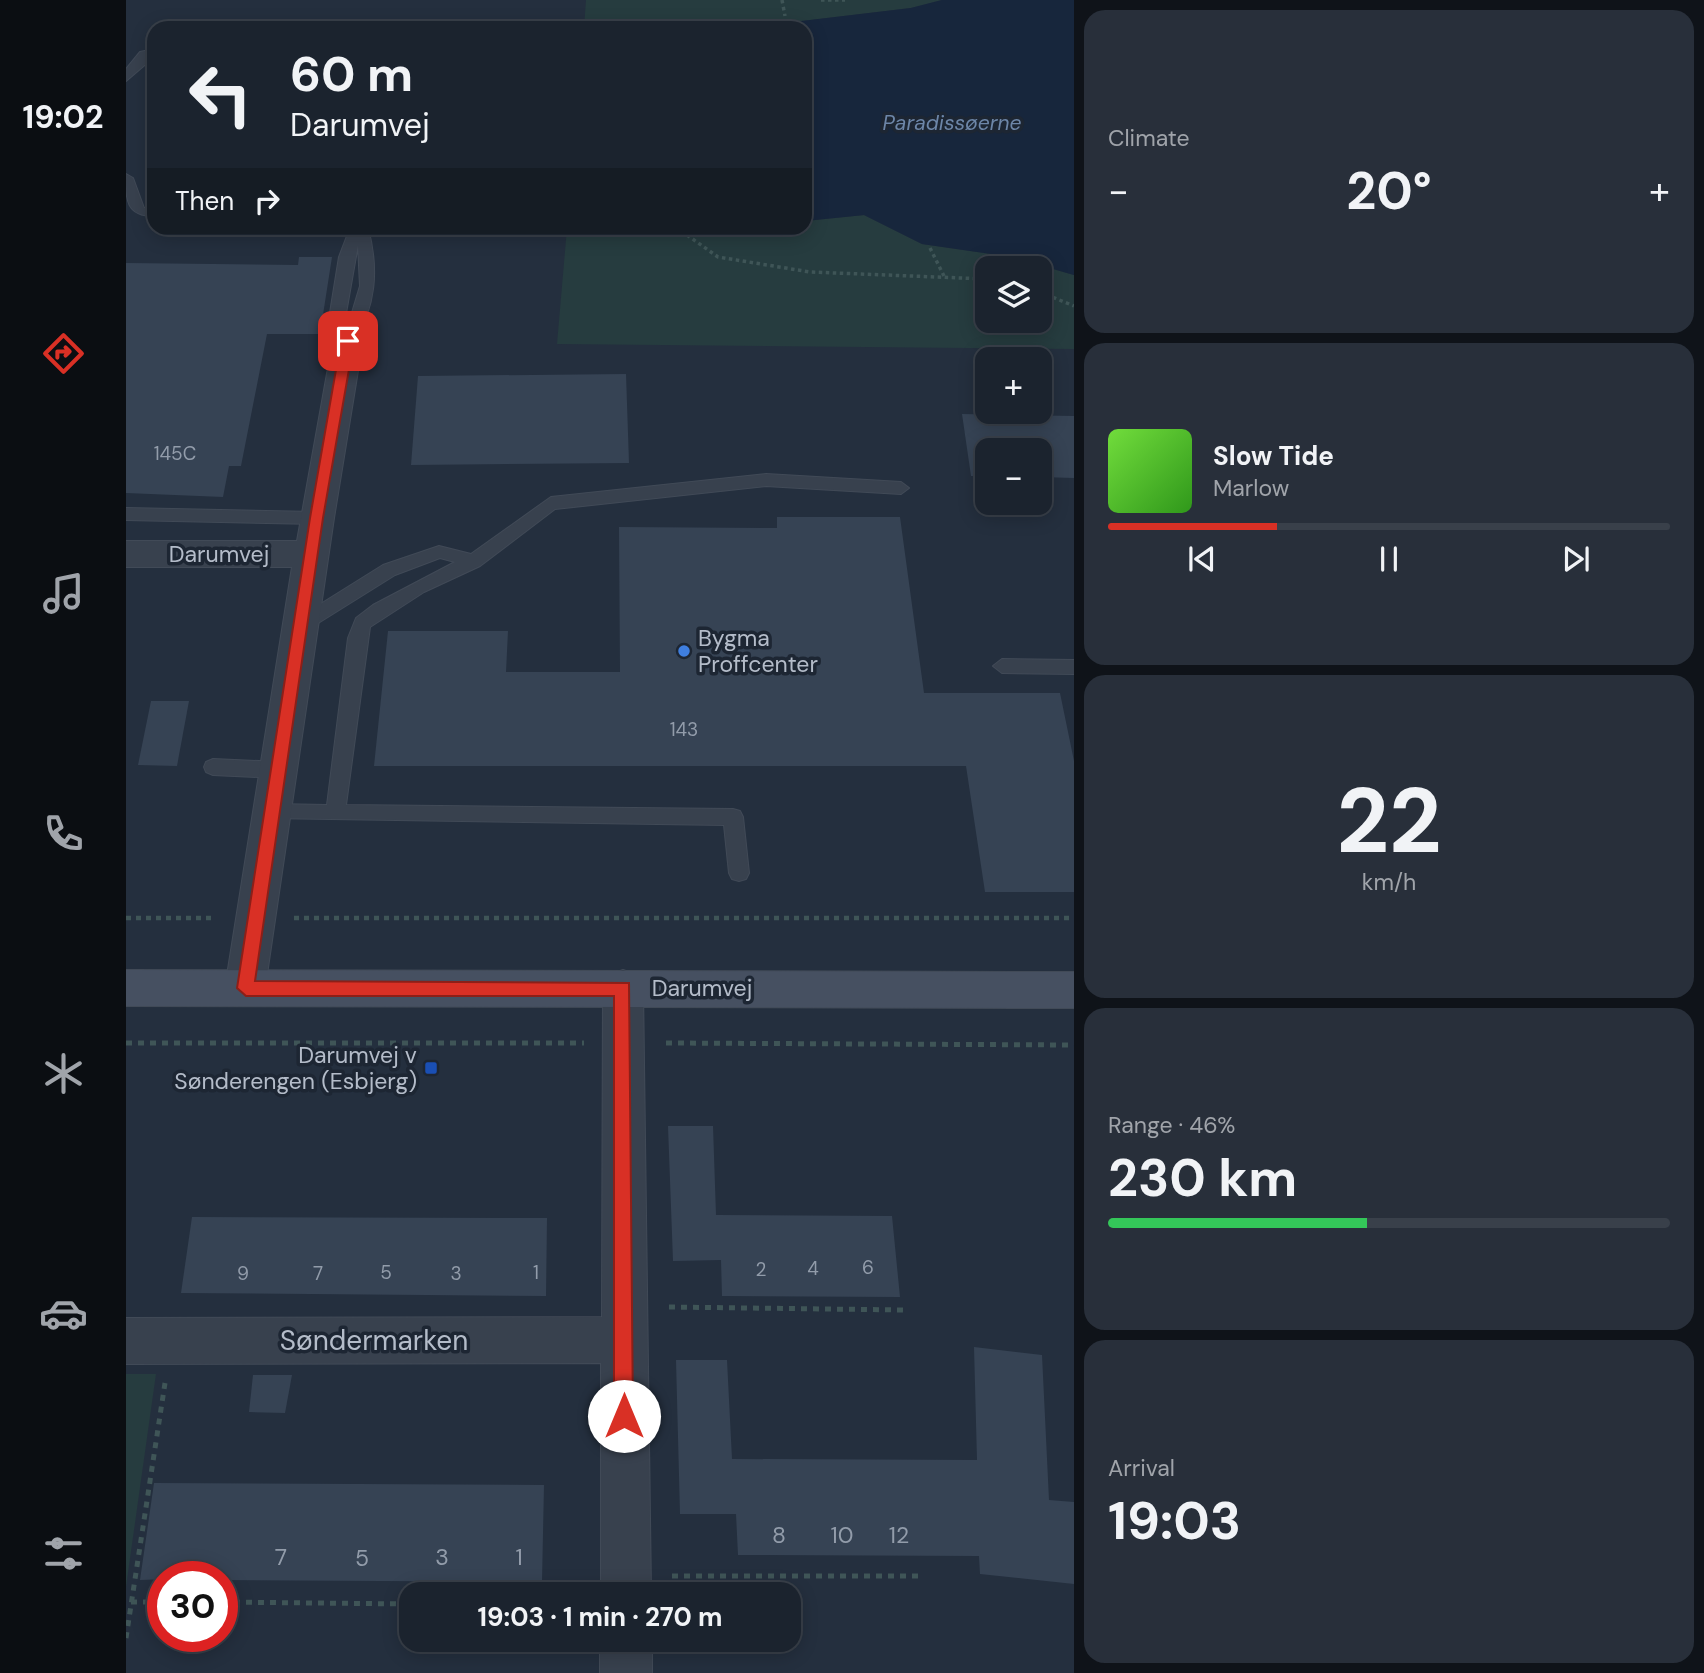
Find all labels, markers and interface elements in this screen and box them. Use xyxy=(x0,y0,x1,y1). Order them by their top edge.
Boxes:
text: 60 m xyxy=(290,42,413,106)
icon: left xyxy=(175,49,266,140)
text: 19:02 xyxy=(23,96,103,138)
text: Darumvej xyxy=(290,104,430,146)
water label: Paradissøerne xyxy=(883,109,1021,137)
text: Climate xyxy=(1108,123,1190,153)
text: 20° xyxy=(1346,157,1432,225)
text: − xyxy=(1108,166,1129,216)
text: + xyxy=(1649,166,1670,216)
icon: right xyxy=(248,182,286,220)
text: Then xyxy=(175,184,234,218)
map controls xyxy=(975,256,1052,515)
button: layers xyxy=(975,256,1052,333)
pin xyxy=(318,311,378,371)
icon: arrive xyxy=(329,322,367,360)
icon: directions xyxy=(39,329,88,378)
button: + xyxy=(975,347,1052,424)
button: − xyxy=(975,438,1052,515)
text: Slow Tide xyxy=(1213,439,1334,473)
house number: 145C xyxy=(154,441,196,466)
text: Marlow xyxy=(1213,473,1289,503)
street label: Darumvej xyxy=(169,539,269,569)
icon: previous xyxy=(1183,540,1221,578)
icon: pause xyxy=(1370,540,1408,578)
icon: next xyxy=(1557,540,1595,578)
icon: music xyxy=(39,569,88,618)
place label: Bygma Proffcenter xyxy=(698,623,818,679)
marker: Bygma Proffcenter xyxy=(676,643,692,659)
house number: 143 xyxy=(670,717,698,742)
text: 22 xyxy=(1336,762,1442,880)
icon: phone xyxy=(39,809,88,858)
text: km/h xyxy=(1362,867,1416,897)
street label: Darumvej xyxy=(652,973,752,1003)
place label: Darumvej v Sønderengen (Esbjerg) xyxy=(174,1040,417,1096)
icon: climate xyxy=(39,1049,88,1098)
marker: Darumvej v Sønderengen (Esbjerg) xyxy=(423,1060,439,1076)
text: Range · 46% xyxy=(1108,1110,1235,1140)
text: 230 km xyxy=(1108,1144,1297,1212)
house number: 6 xyxy=(862,1255,874,1280)
house number: 4 xyxy=(807,1256,819,1281)
house number: 2 xyxy=(756,1257,767,1282)
house number: 5 xyxy=(380,1260,392,1285)
house number: 1 xyxy=(533,1260,539,1285)
house number: 9 xyxy=(237,1261,249,1286)
house number: 7 xyxy=(313,1261,323,1286)
house number: 3 xyxy=(450,1261,462,1286)
icon: car xyxy=(39,1289,88,1338)
street label: Søndermarken xyxy=(280,1322,468,1359)
position arrow xyxy=(587,1379,661,1453)
text: Arrival xyxy=(1108,1453,1175,1483)
text: 19:03 xyxy=(1108,1487,1241,1555)
house number: 8 xyxy=(772,1520,786,1550)
house number: 10 xyxy=(831,1520,853,1550)
house number: 12 xyxy=(889,1520,909,1550)
icon: filters xyxy=(39,1529,88,1578)
house number: 7 xyxy=(275,1542,287,1572)
house number: 3 xyxy=(435,1542,449,1572)
house number: 1 xyxy=(515,1542,523,1572)
house number: 5 xyxy=(355,1543,369,1573)
speed limit sign: 30 xyxy=(147,1561,238,1652)
text: 19:03 · 1 min · 270 m xyxy=(478,1600,722,1634)

